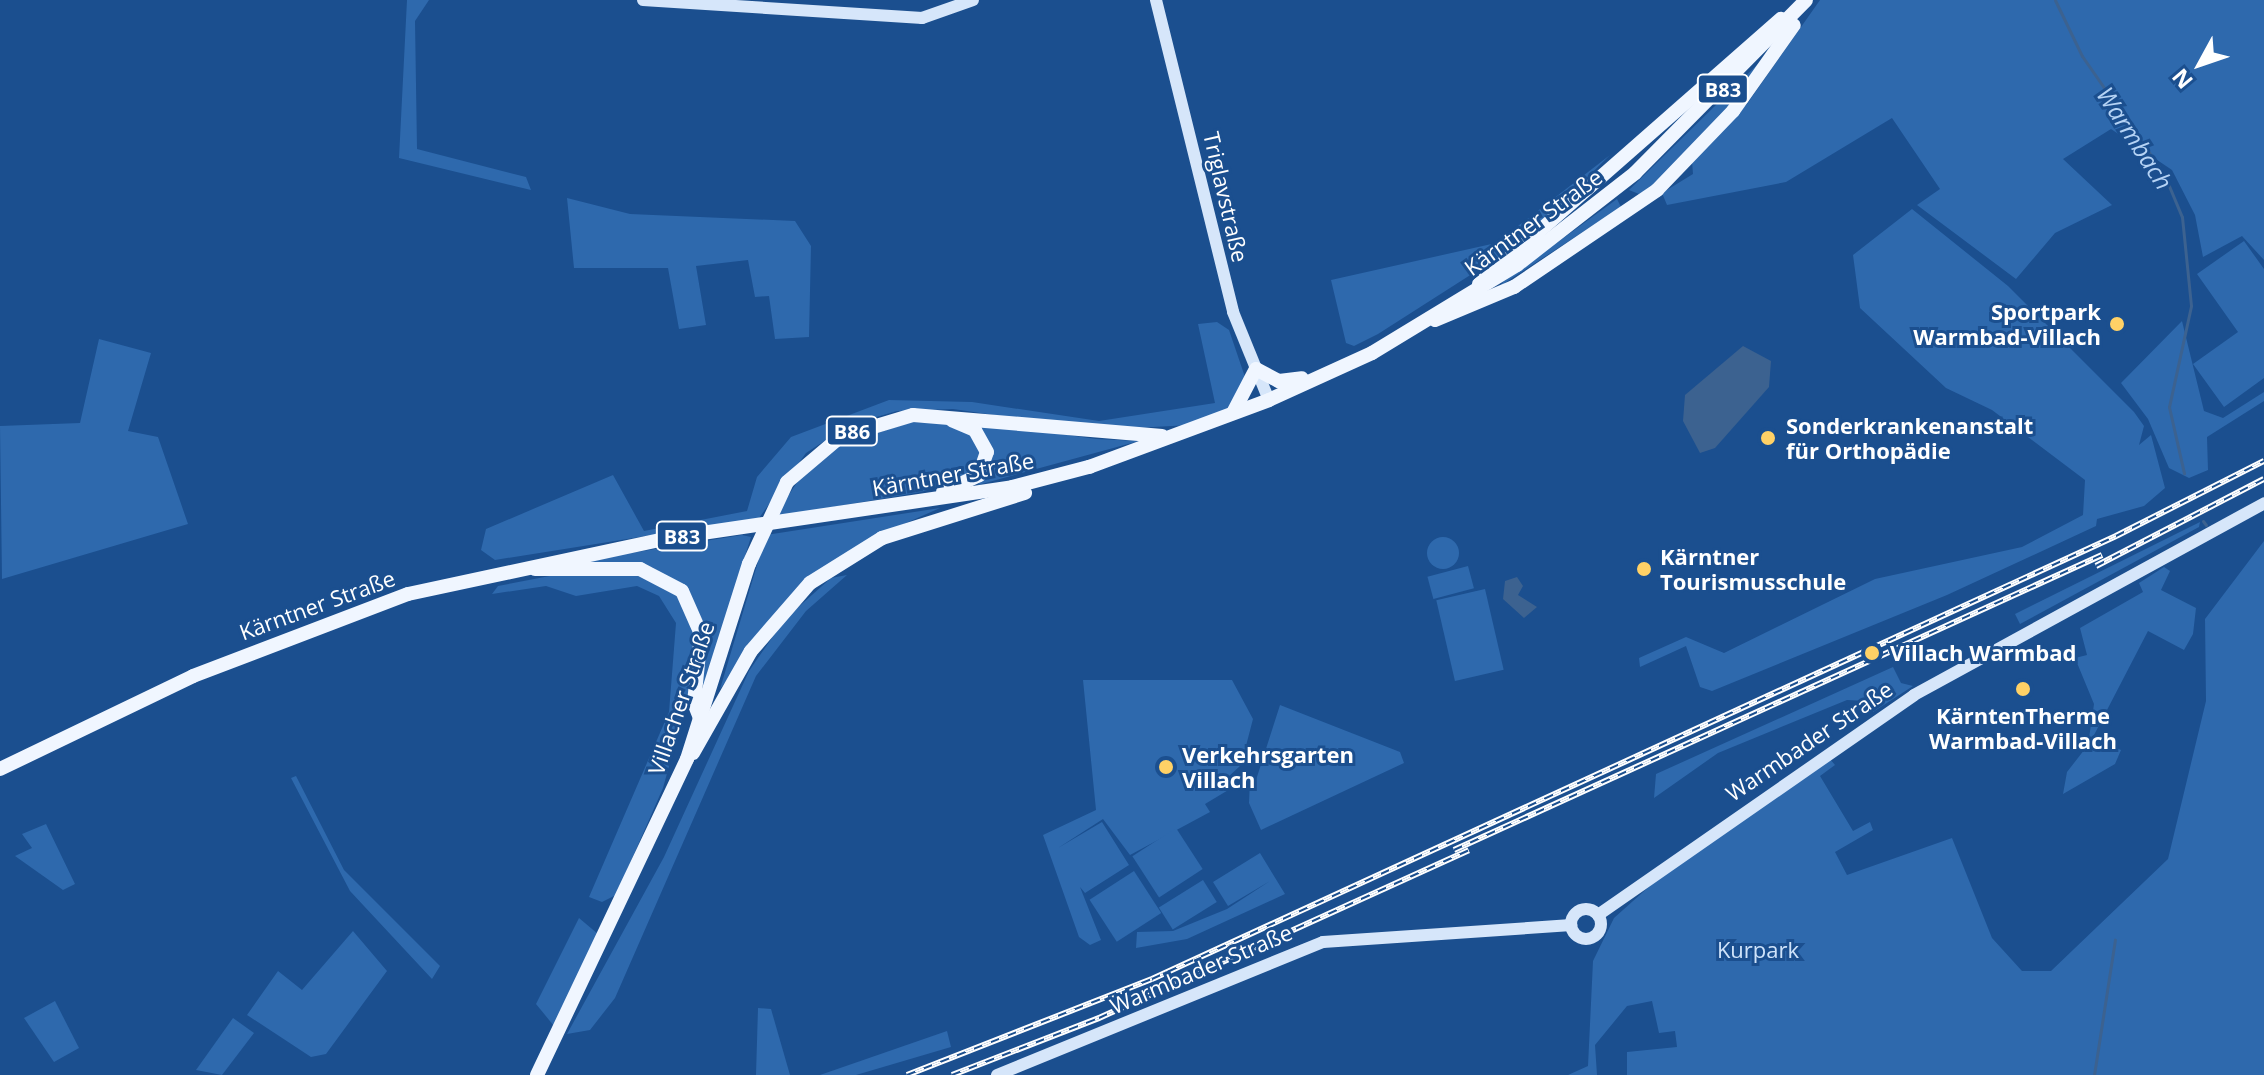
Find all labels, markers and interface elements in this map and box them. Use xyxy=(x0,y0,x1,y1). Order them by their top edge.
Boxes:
north arrow xyxy=(2160,24,2240,104)
text: N xyxy=(2164,63,2199,96)
road number: B83 xyxy=(1695,73,1751,105)
water label: Warmbach xyxy=(2091,81,2179,195)
street label: Triglavstraße xyxy=(1198,129,1254,265)
street label: Kärntner Straße xyxy=(1459,163,1607,281)
place label: Sportpark Warmbad-Villach xyxy=(1913,298,2101,350)
marker: Sportpark Warmbad-Villach xyxy=(2108,315,2126,333)
place label: Sonderkrankenanstalt für Orthopädie xyxy=(1786,412,2033,464)
road number: B86 xyxy=(824,415,880,447)
marker: Sonderkrankenanstalt für Orthopädie xyxy=(1757,427,1779,449)
street label: Kärntner Straße xyxy=(870,447,1036,501)
road number: B83 xyxy=(654,520,710,552)
place label: Kärntner Tourismusschule xyxy=(1660,543,1846,594)
marker: Kärntner Tourismusschule xyxy=(1635,560,1653,578)
street label: Kärntner Straße xyxy=(236,565,398,645)
street label: Villacher Straße xyxy=(642,618,720,778)
place label: Villach Warmbad xyxy=(1890,640,2076,666)
marker: Villach Warmbad xyxy=(1861,642,1883,664)
street label: Warmbader Straße xyxy=(1721,675,1897,807)
marker: KärntenTherme Warmbad-Villach xyxy=(2014,680,2032,698)
place label: KärntenTherme Warmbad-Villach xyxy=(1929,702,2117,754)
place label: Verkehrsgarten Villach xyxy=(1182,741,1354,792)
marker: Verkehrsgarten Villach xyxy=(1157,758,1175,776)
street label: Warmbader Straße xyxy=(1106,919,1296,1019)
park label: Kurpark xyxy=(1717,937,1799,963)

